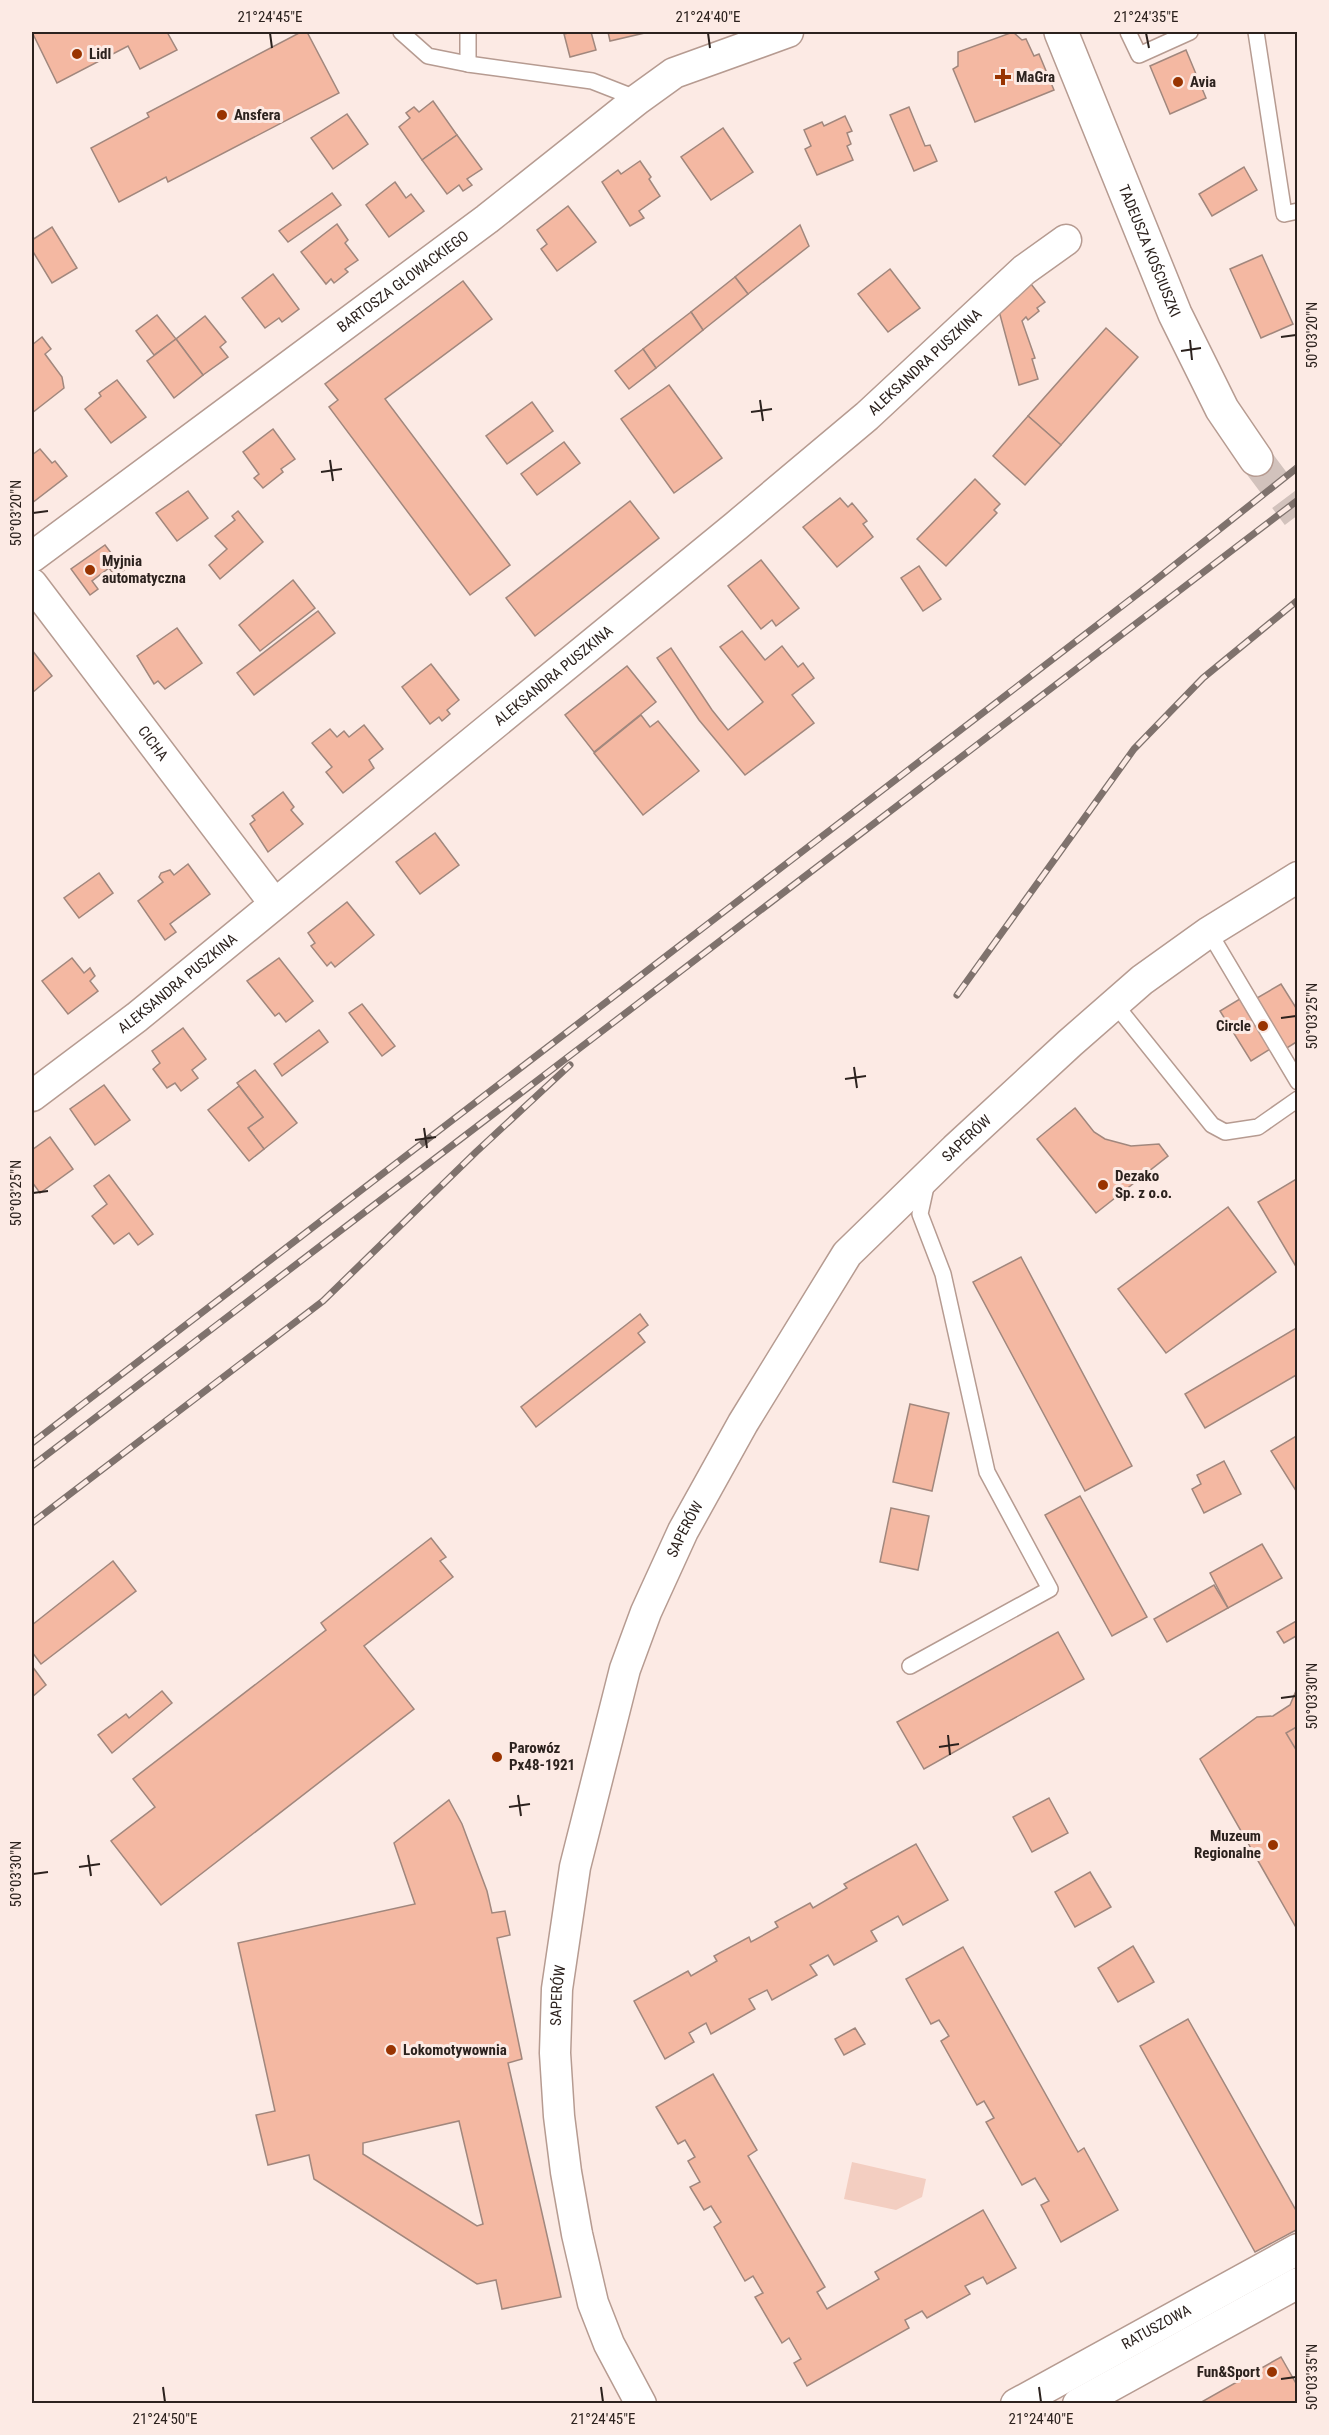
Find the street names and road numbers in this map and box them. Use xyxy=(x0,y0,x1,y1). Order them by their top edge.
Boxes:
street label: TADEUSZA KOŚCIUSZKI xyxy=(1115,182,1184,320)
street label: BARTOSZA GŁOWACKIEGO xyxy=(334,227,472,336)
street label: ALEKSANDRA PUSZKINA xyxy=(864,305,986,419)
street label: ALEKSANDRA PUSZKINA xyxy=(491,621,617,730)
street label: CICHA xyxy=(134,722,172,765)
street label: ALEKSANDRA PUSZKINA xyxy=(114,929,241,1037)
street label: SAPERÓW xyxy=(938,1111,995,1166)
street label: SAPERÓW xyxy=(663,1498,707,1560)
street label: SAPERÓW xyxy=(547,1963,569,2026)
street label: RATUSZOWA xyxy=(1118,2301,1194,2353)

